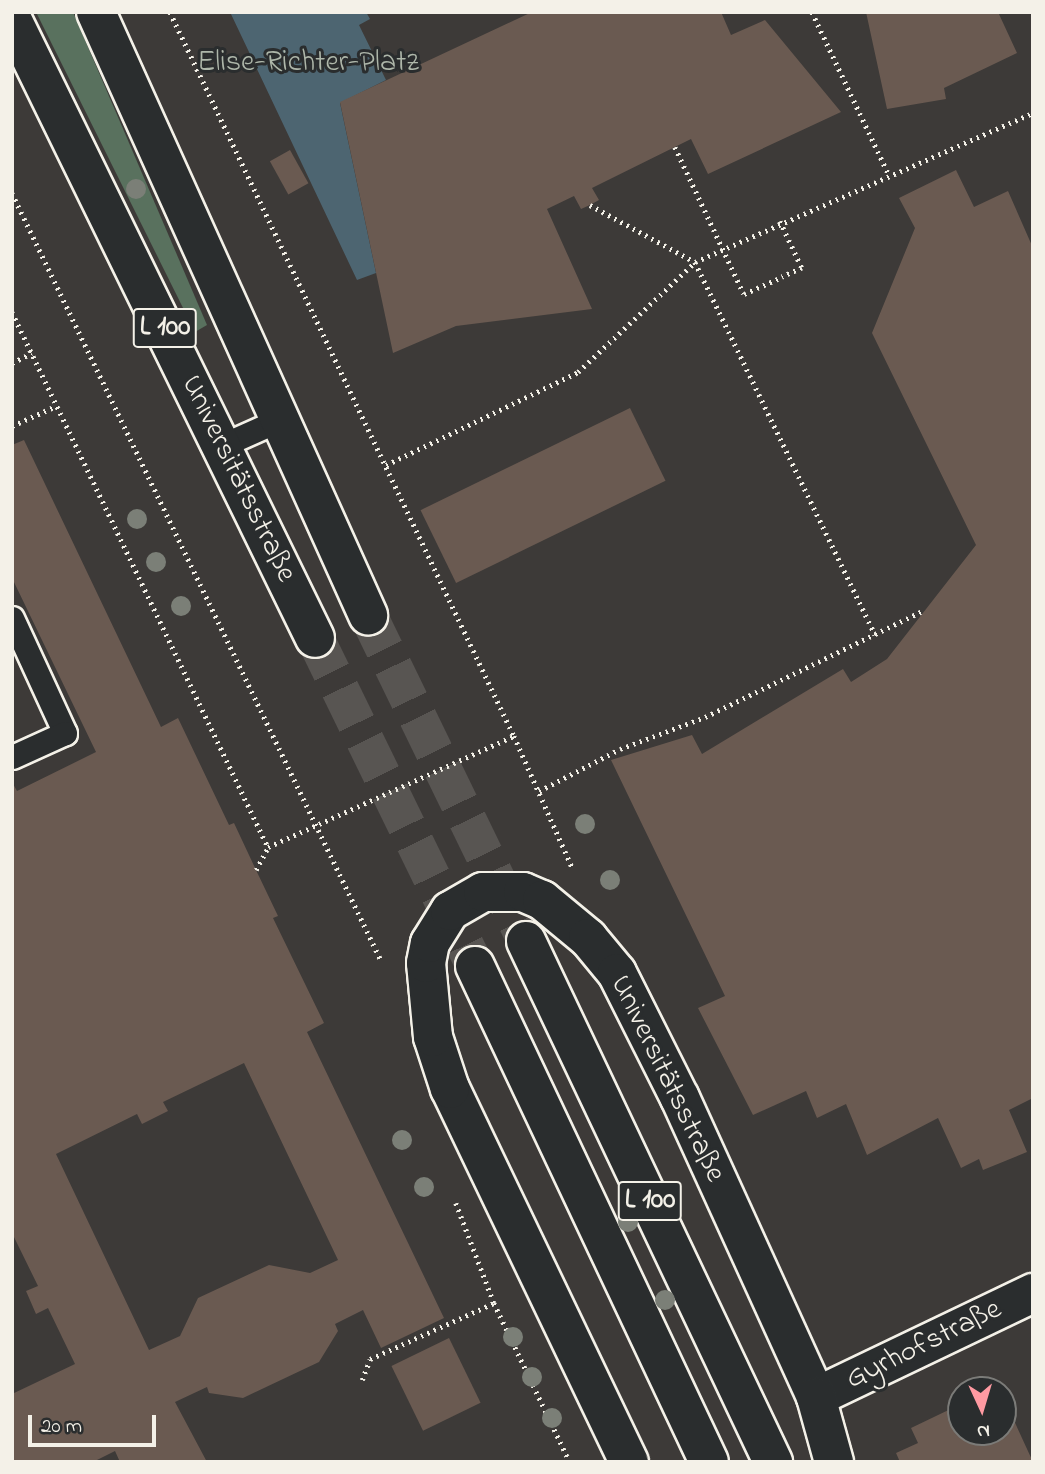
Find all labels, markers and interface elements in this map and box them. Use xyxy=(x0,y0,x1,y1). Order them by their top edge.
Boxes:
park label: Elise-Richter-Platz xyxy=(197,45,419,81)
road number: L 100 xyxy=(132,304,198,352)
street label: Universitätsstraße xyxy=(172,370,304,588)
street label: Universitätsstraße xyxy=(601,970,733,1188)
road number: L 100 xyxy=(617,1176,683,1226)
street label: Gyrhofstraße xyxy=(840,1292,1008,1398)
north arrow xyxy=(947,1376,1017,1446)
scale bar xyxy=(32,1400,159,1444)
text: 20 m xyxy=(41,1412,82,1442)
text: N xyxy=(976,1417,991,1444)

